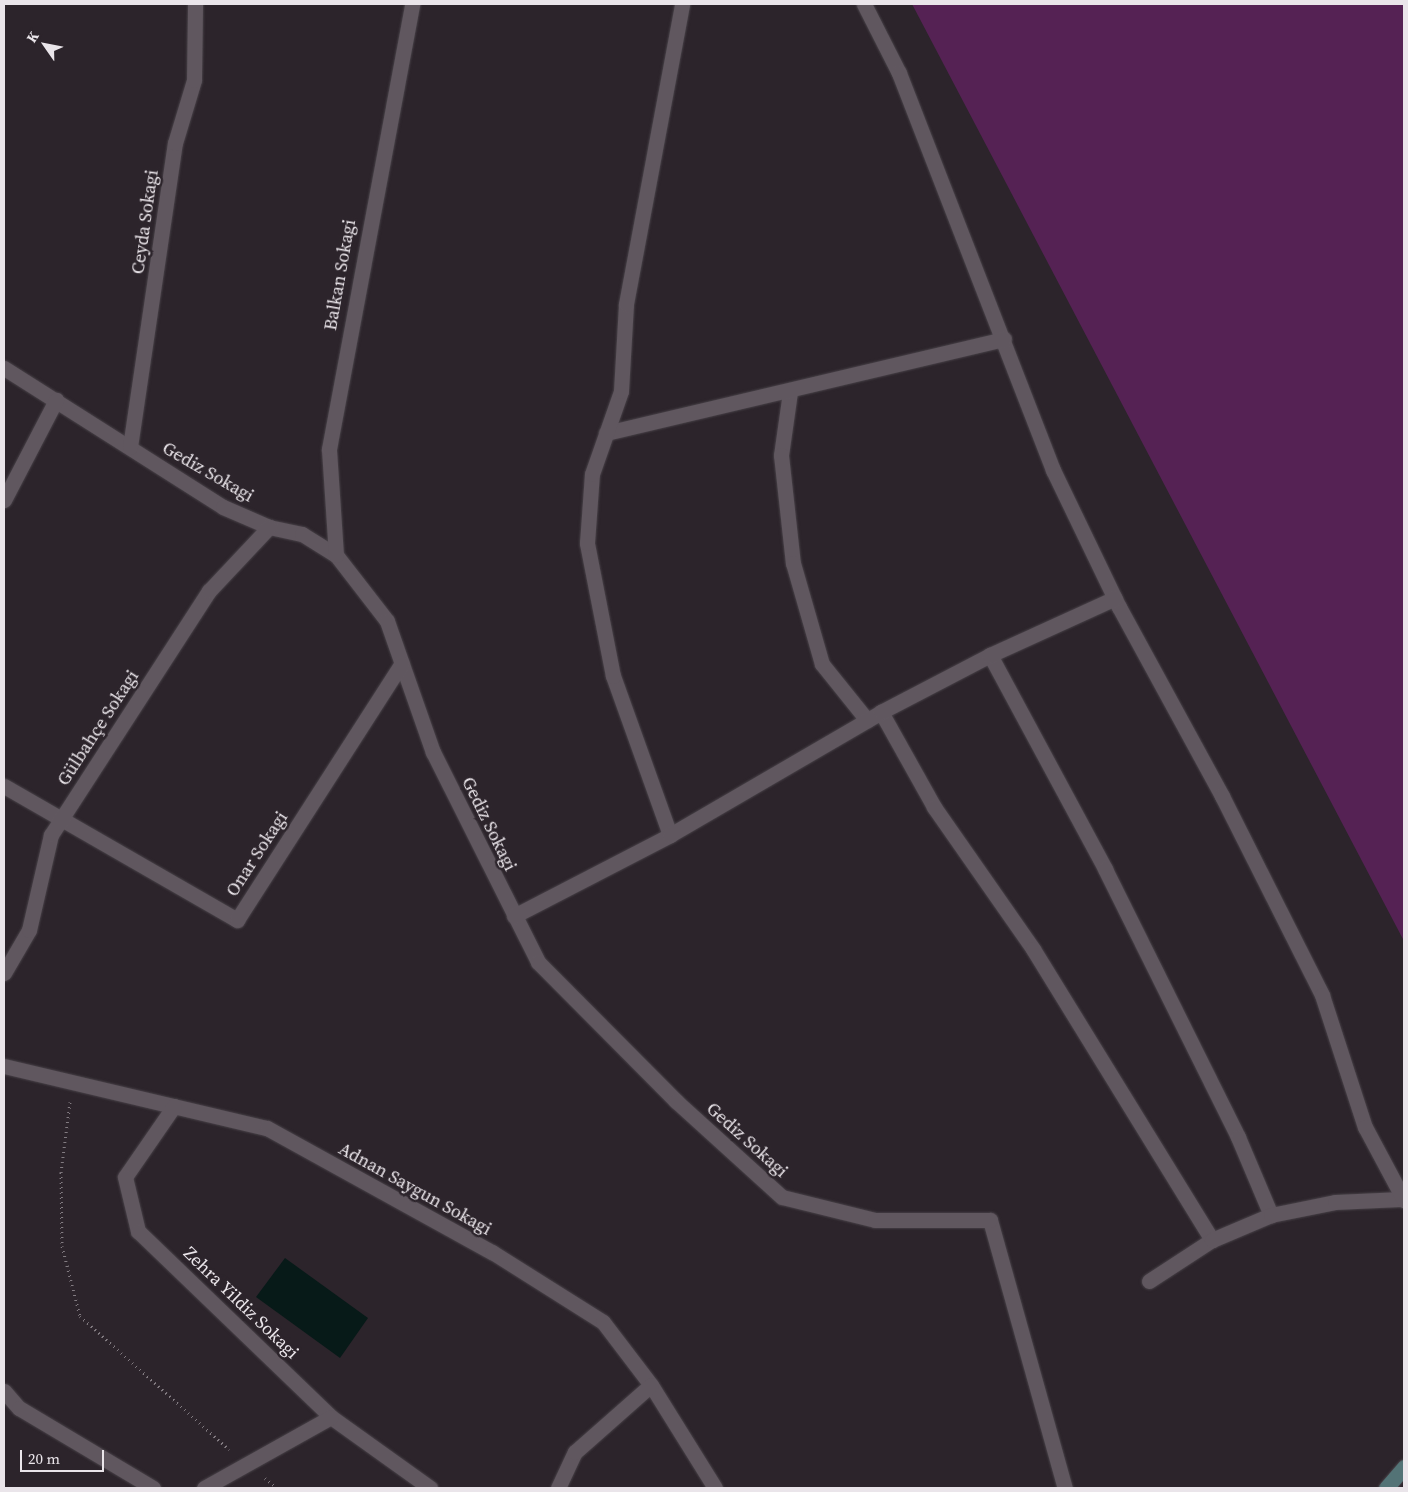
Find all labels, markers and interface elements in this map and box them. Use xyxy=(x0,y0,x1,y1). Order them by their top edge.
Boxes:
north arrow xyxy=(20,20,70,70)
text: K xyxy=(21,27,43,46)
street label: Ceyda Sokagi xyxy=(127,168,163,276)
street label: Balkan Sokagi xyxy=(320,218,360,332)
street label: Gediz Sokagi xyxy=(158,437,258,507)
street label: Gülbahçe Sokagi xyxy=(53,666,143,790)
street label: Gediz Sokagi xyxy=(457,773,521,875)
street label: Onar Sokagi xyxy=(222,807,292,901)
street label: Gediz Sokagi xyxy=(702,1098,792,1182)
street label: Adnan Saygun Sokagi xyxy=(335,1138,495,1240)
street label: Zehra Yildiz Sokagi xyxy=(179,1242,303,1364)
scale bar xyxy=(22,1440,106,1472)
text: 20 m xyxy=(28,1448,60,1469)

